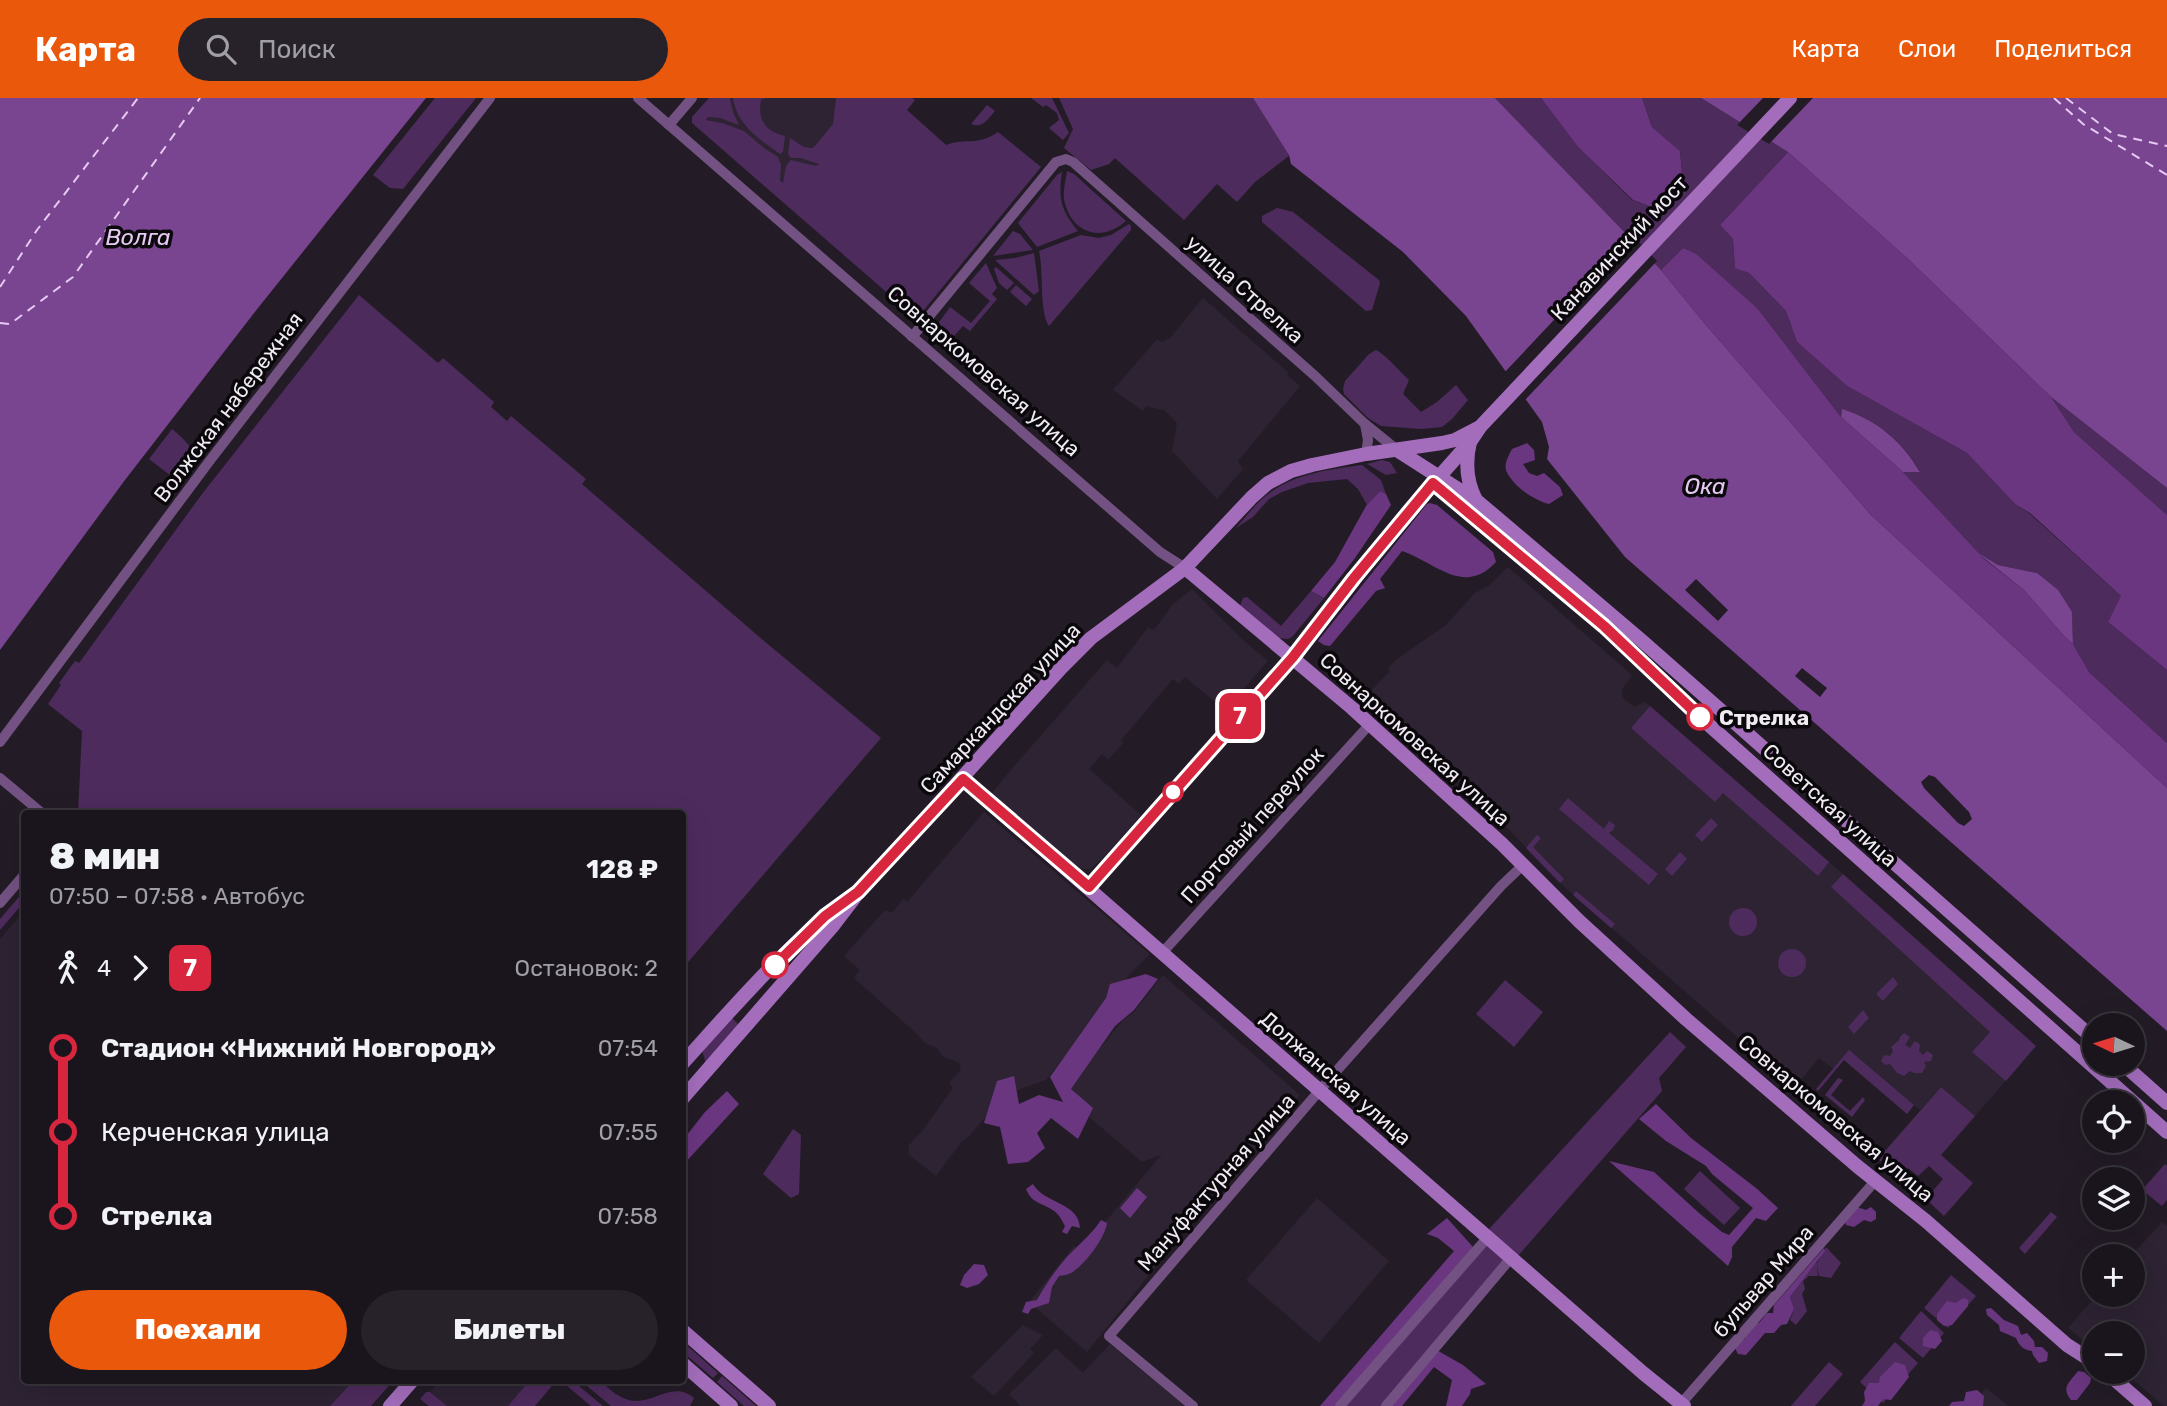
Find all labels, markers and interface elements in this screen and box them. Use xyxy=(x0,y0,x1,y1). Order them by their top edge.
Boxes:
search box xyxy=(178,18,668,81)
text: Карта xyxy=(35,30,136,69)
icon: search xyxy=(202,30,240,68)
text: Поиск xyxy=(258,34,336,65)
text: Карта xyxy=(1791,35,1860,63)
text: Слои xyxy=(1898,35,1956,63)
text: Поделиться xyxy=(1994,35,2132,63)
street label: Канавинский мост xyxy=(1545,170,1693,326)
water label: Волга xyxy=(105,223,171,251)
street label: улица Стрелка xyxy=(1181,230,1309,348)
street label: Совнаркомовская улица xyxy=(883,281,1085,461)
street label: Волжская набережная xyxy=(148,307,308,507)
water label: Ока xyxy=(1684,472,1726,500)
street label: Самаркандская улица xyxy=(915,618,1085,798)
street label: Совнаркомовская улица xyxy=(1315,647,1515,831)
line badge: 7 xyxy=(1217,693,1263,739)
text: 7 xyxy=(1233,702,1247,730)
marker: Стрелка xyxy=(1687,704,1713,730)
place label: Стрелка xyxy=(1719,705,1809,730)
street label: Советская улица xyxy=(1758,738,1902,872)
street label: Портовый переулок xyxy=(1175,742,1329,908)
unlabelled marker xyxy=(1163,782,1183,802)
text: 8 мин xyxy=(49,833,161,879)
text: 128 ₽ xyxy=(586,854,658,885)
text: 07:50 – 07:58 · Автобус xyxy=(49,882,305,910)
icon: walk xyxy=(49,949,87,987)
icon: forward xyxy=(121,949,159,987)
unlabelled marker xyxy=(762,952,788,978)
text: 4 xyxy=(97,954,111,982)
text: 7 xyxy=(183,954,197,982)
text: Остановок: 2 xyxy=(515,954,658,982)
street label: Должанская улица xyxy=(1256,1006,1416,1150)
north arrow xyxy=(2082,1013,2146,1076)
map controls xyxy=(2082,1013,2145,1384)
street label: Совнаркомовская улица xyxy=(1733,1029,1939,1207)
text: Стадион «Нижний Новгород» xyxy=(101,1033,496,1064)
text: 07:54 xyxy=(598,1034,658,1062)
street label: Мануфактурная улица xyxy=(1132,1088,1300,1276)
button: locate xyxy=(2082,1090,2145,1153)
text: Керченская улица xyxy=(101,1117,330,1148)
text: 07:55 xyxy=(598,1118,658,1146)
button: layers xyxy=(2082,1167,2145,1230)
text: Стрелка xyxy=(101,1201,213,1232)
text: 07:58 xyxy=(597,1202,658,1230)
street label: бульвар Мира xyxy=(1708,1220,1818,1342)
button: + xyxy=(2082,1244,2145,1307)
button: Поехали xyxy=(49,1290,347,1370)
button: Билеты xyxy=(361,1290,658,1370)
button: − xyxy=(2082,1321,2145,1384)

